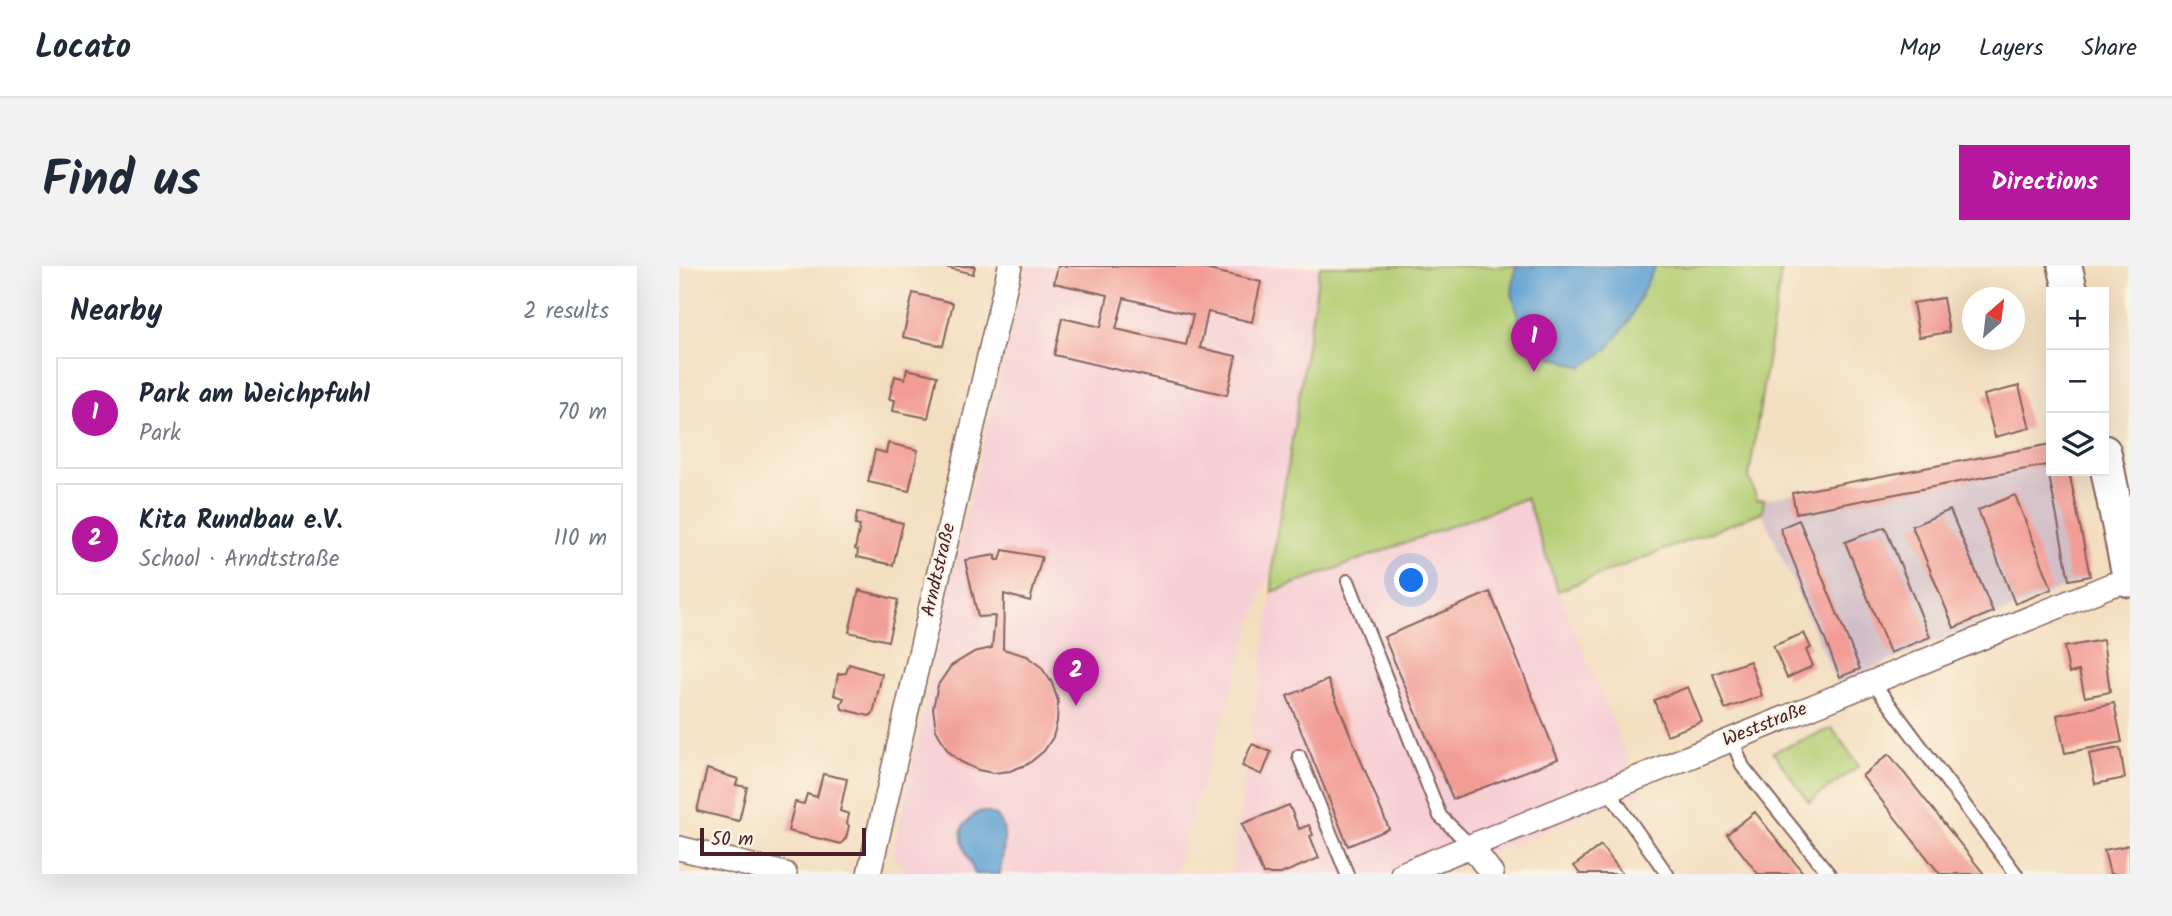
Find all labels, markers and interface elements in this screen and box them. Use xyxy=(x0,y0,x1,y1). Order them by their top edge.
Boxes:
text: Locato xyxy=(35,22,131,75)
text: Map xyxy=(1899,29,1941,68)
text: Layers xyxy=(1979,29,2043,68)
text: Share xyxy=(2081,29,2137,68)
text: Find us xyxy=(42,143,200,221)
button: Directions xyxy=(1959,145,2130,220)
north arrow xyxy=(1962,287,2025,350)
map controls xyxy=(2046,287,2109,476)
button: + xyxy=(2046,287,2109,350)
text: Nearby xyxy=(70,288,162,336)
text: 2 results xyxy=(523,294,609,330)
pin: 1 xyxy=(1511,314,1557,372)
button: − xyxy=(2046,350,2109,413)
text: Park am Weichpfuhl xyxy=(139,374,370,416)
text: 1 xyxy=(92,395,98,431)
text: 70 m xyxy=(557,395,607,431)
button: layers xyxy=(2046,413,2109,476)
text: Park xyxy=(139,416,181,452)
text: Kita Rundbau e.V. xyxy=(139,500,343,542)
street label: Arndtstraße xyxy=(914,520,964,620)
text: 2 xyxy=(88,521,102,557)
text: 110 m xyxy=(554,521,607,557)
text: School · Arndtstraße xyxy=(139,542,339,578)
your location xyxy=(1394,563,1428,597)
pin: 2 xyxy=(1053,648,1099,706)
street label: Weststraße xyxy=(1718,694,1812,756)
scale bar xyxy=(700,825,866,857)
text: 50 m xyxy=(711,825,753,855)

